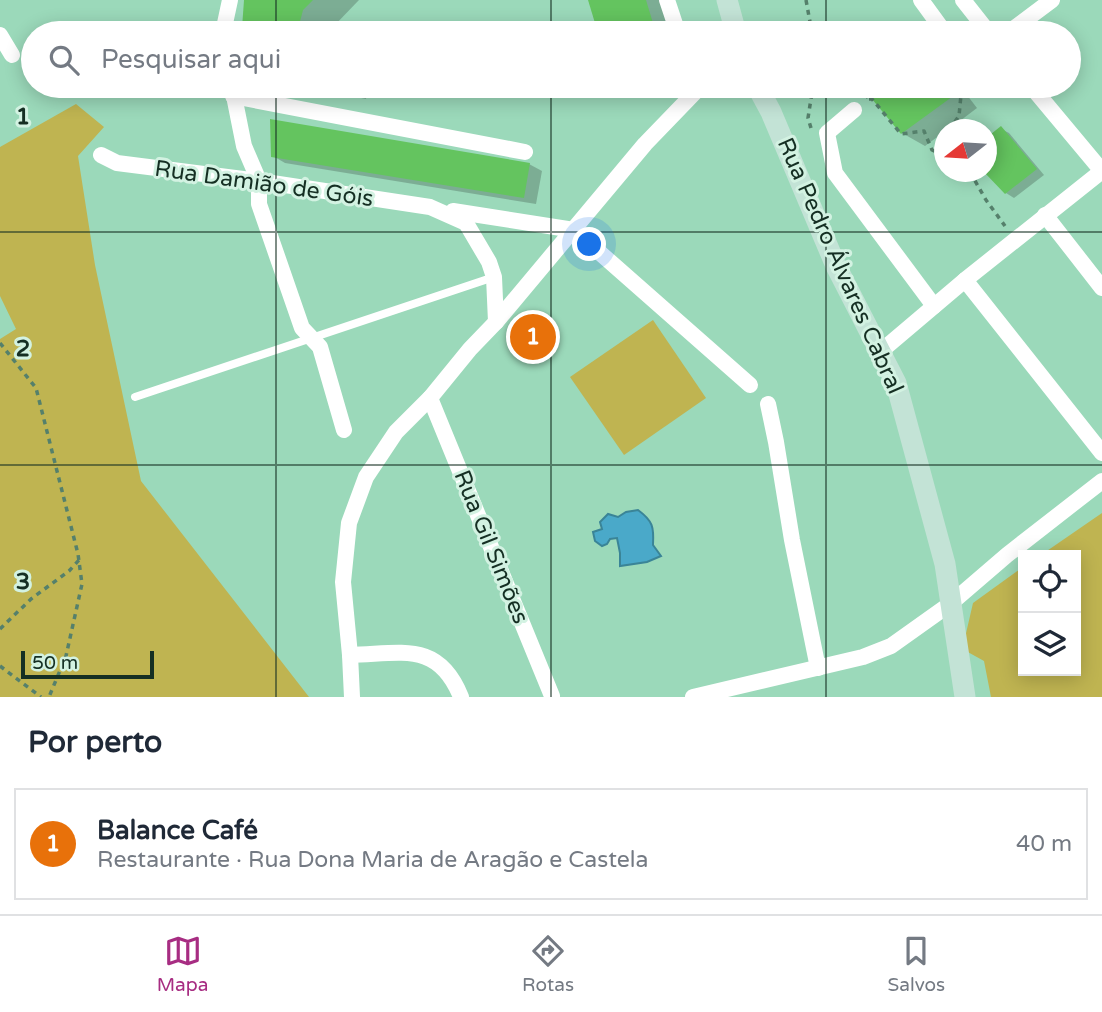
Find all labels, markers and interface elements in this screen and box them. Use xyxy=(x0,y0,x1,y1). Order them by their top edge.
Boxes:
search box xyxy=(21,21,1081,98)
icon: search xyxy=(45,41,83,79)
text: Pesquisar aqui xyxy=(101,44,281,75)
text: 1 xyxy=(16,103,30,131)
north arrow xyxy=(934,119,997,182)
street label: Rua Pedro Álvares Cabral xyxy=(771,134,909,398)
street label: Rua Damião de Góis xyxy=(153,155,375,213)
your location xyxy=(572,227,606,261)
pin: 1 xyxy=(510,311,556,363)
text: 2 xyxy=(16,335,30,363)
street label: Rua Gil Simões xyxy=(447,466,535,628)
map controls xyxy=(1018,550,1081,676)
button: locate xyxy=(1018,550,1081,613)
text: 3 xyxy=(16,568,30,596)
button: layers xyxy=(1018,613,1081,676)
scale bar xyxy=(21,648,154,680)
text: 50 m xyxy=(32,652,78,674)
text: Por perto xyxy=(28,724,162,761)
text: Balance Café xyxy=(97,815,258,846)
text: 1 xyxy=(46,830,60,858)
text: 40 m xyxy=(1016,830,1072,858)
text: Restaurante · Rua Dona Maria de Aragão e Castela xyxy=(97,846,648,874)
tab: Mapa xyxy=(157,932,208,996)
tab: Rotas xyxy=(522,932,574,996)
tab: Salvos xyxy=(888,932,945,996)

